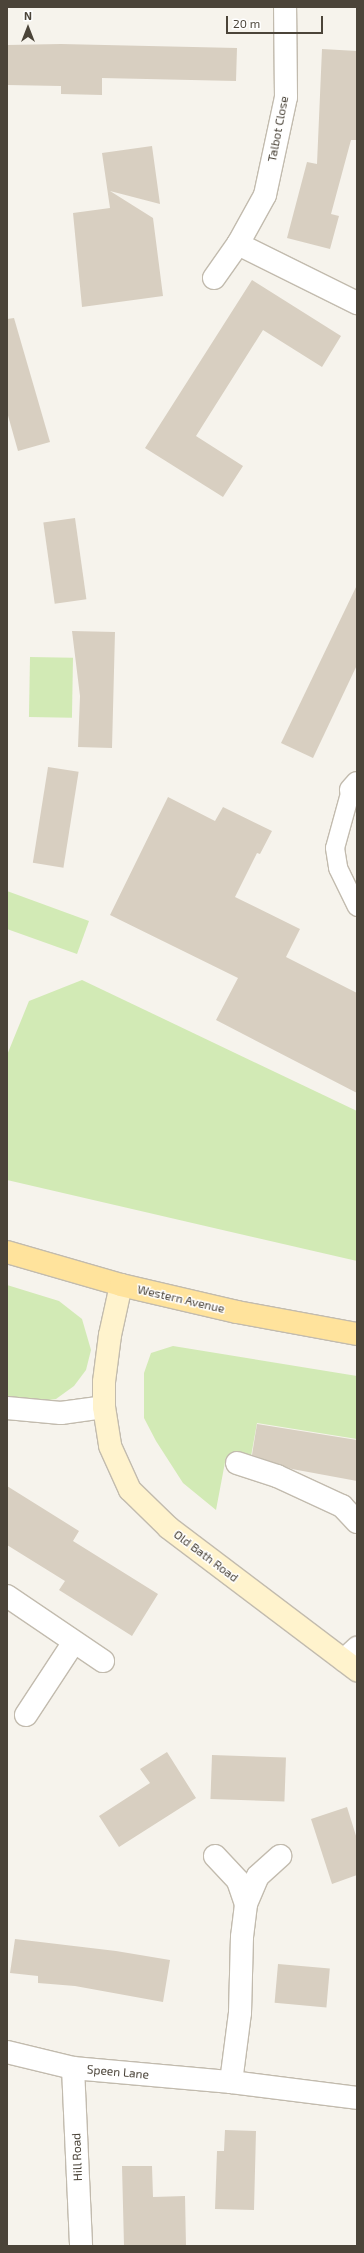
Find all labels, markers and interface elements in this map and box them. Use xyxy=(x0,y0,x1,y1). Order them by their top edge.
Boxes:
north arrow xyxy=(8,8,48,48)
scale bar xyxy=(228,8,325,34)
text: N xyxy=(24,9,32,22)
text: 20 m xyxy=(233,16,260,30)
street label: Talbot Close xyxy=(265,95,291,163)
street label: Western Avenue xyxy=(136,1282,226,1316)
street label: Old Bath Road xyxy=(171,1527,241,1585)
street label: Speen Lane xyxy=(86,2062,150,2082)
street label: Hill Road xyxy=(69,2133,85,2181)

